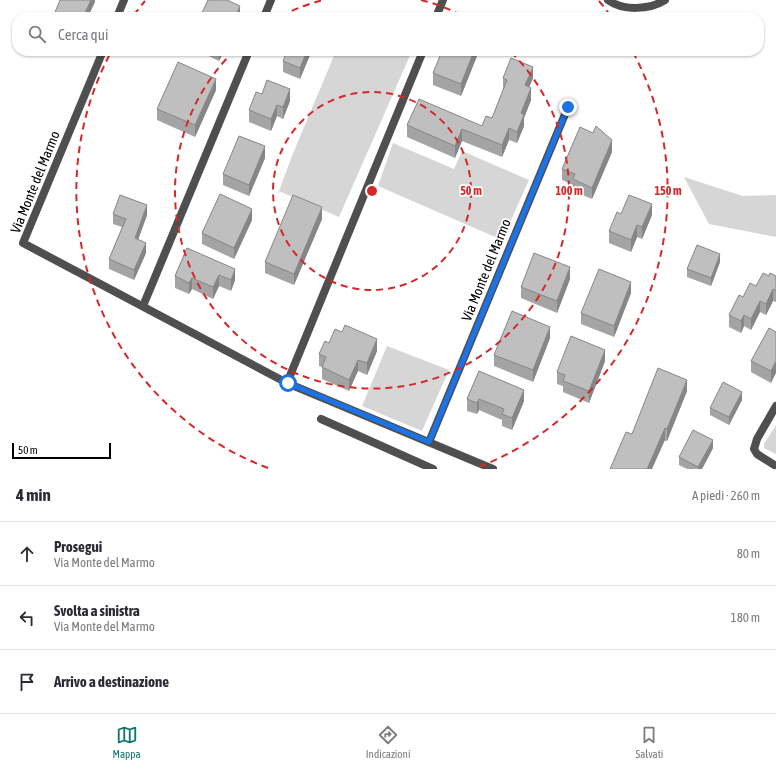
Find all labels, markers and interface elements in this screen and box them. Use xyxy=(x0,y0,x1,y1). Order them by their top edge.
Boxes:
search box xyxy=(12,12,764,56)
icon: search xyxy=(26,23,48,45)
text: Cerca qui xyxy=(58,26,108,43)
route end xyxy=(559,98,577,116)
street label: Via Monte del Marmo xyxy=(7,129,63,235)
centre of rings xyxy=(365,184,379,198)
text: 50 m xyxy=(460,184,482,198)
text: 100 m xyxy=(555,184,583,198)
text: 150 m xyxy=(654,184,682,198)
street label: Via Monte del Marmo xyxy=(458,217,514,323)
route start xyxy=(279,374,297,392)
scale bar xyxy=(12,441,111,460)
text: 50 m xyxy=(18,444,38,456)
text: 4 min xyxy=(16,485,51,505)
text: A piedi · 260 m xyxy=(692,488,760,503)
text: Prosegui xyxy=(54,538,102,555)
icon: ahead xyxy=(16,543,38,565)
text: 80 m xyxy=(737,546,760,561)
text: Via Monte del Marmo xyxy=(54,555,155,570)
text: Svolta a sinistra xyxy=(54,602,140,619)
icon: left xyxy=(16,607,38,629)
text: 180 m xyxy=(731,610,760,625)
text: Via Monte del Marmo xyxy=(54,619,155,634)
icon: arrive xyxy=(16,671,38,693)
text: Arrivo a destinazione xyxy=(54,673,169,690)
tab: Mappa xyxy=(113,724,141,760)
tab: Indicazioni xyxy=(366,724,410,760)
tab: Salvati xyxy=(636,724,663,760)

